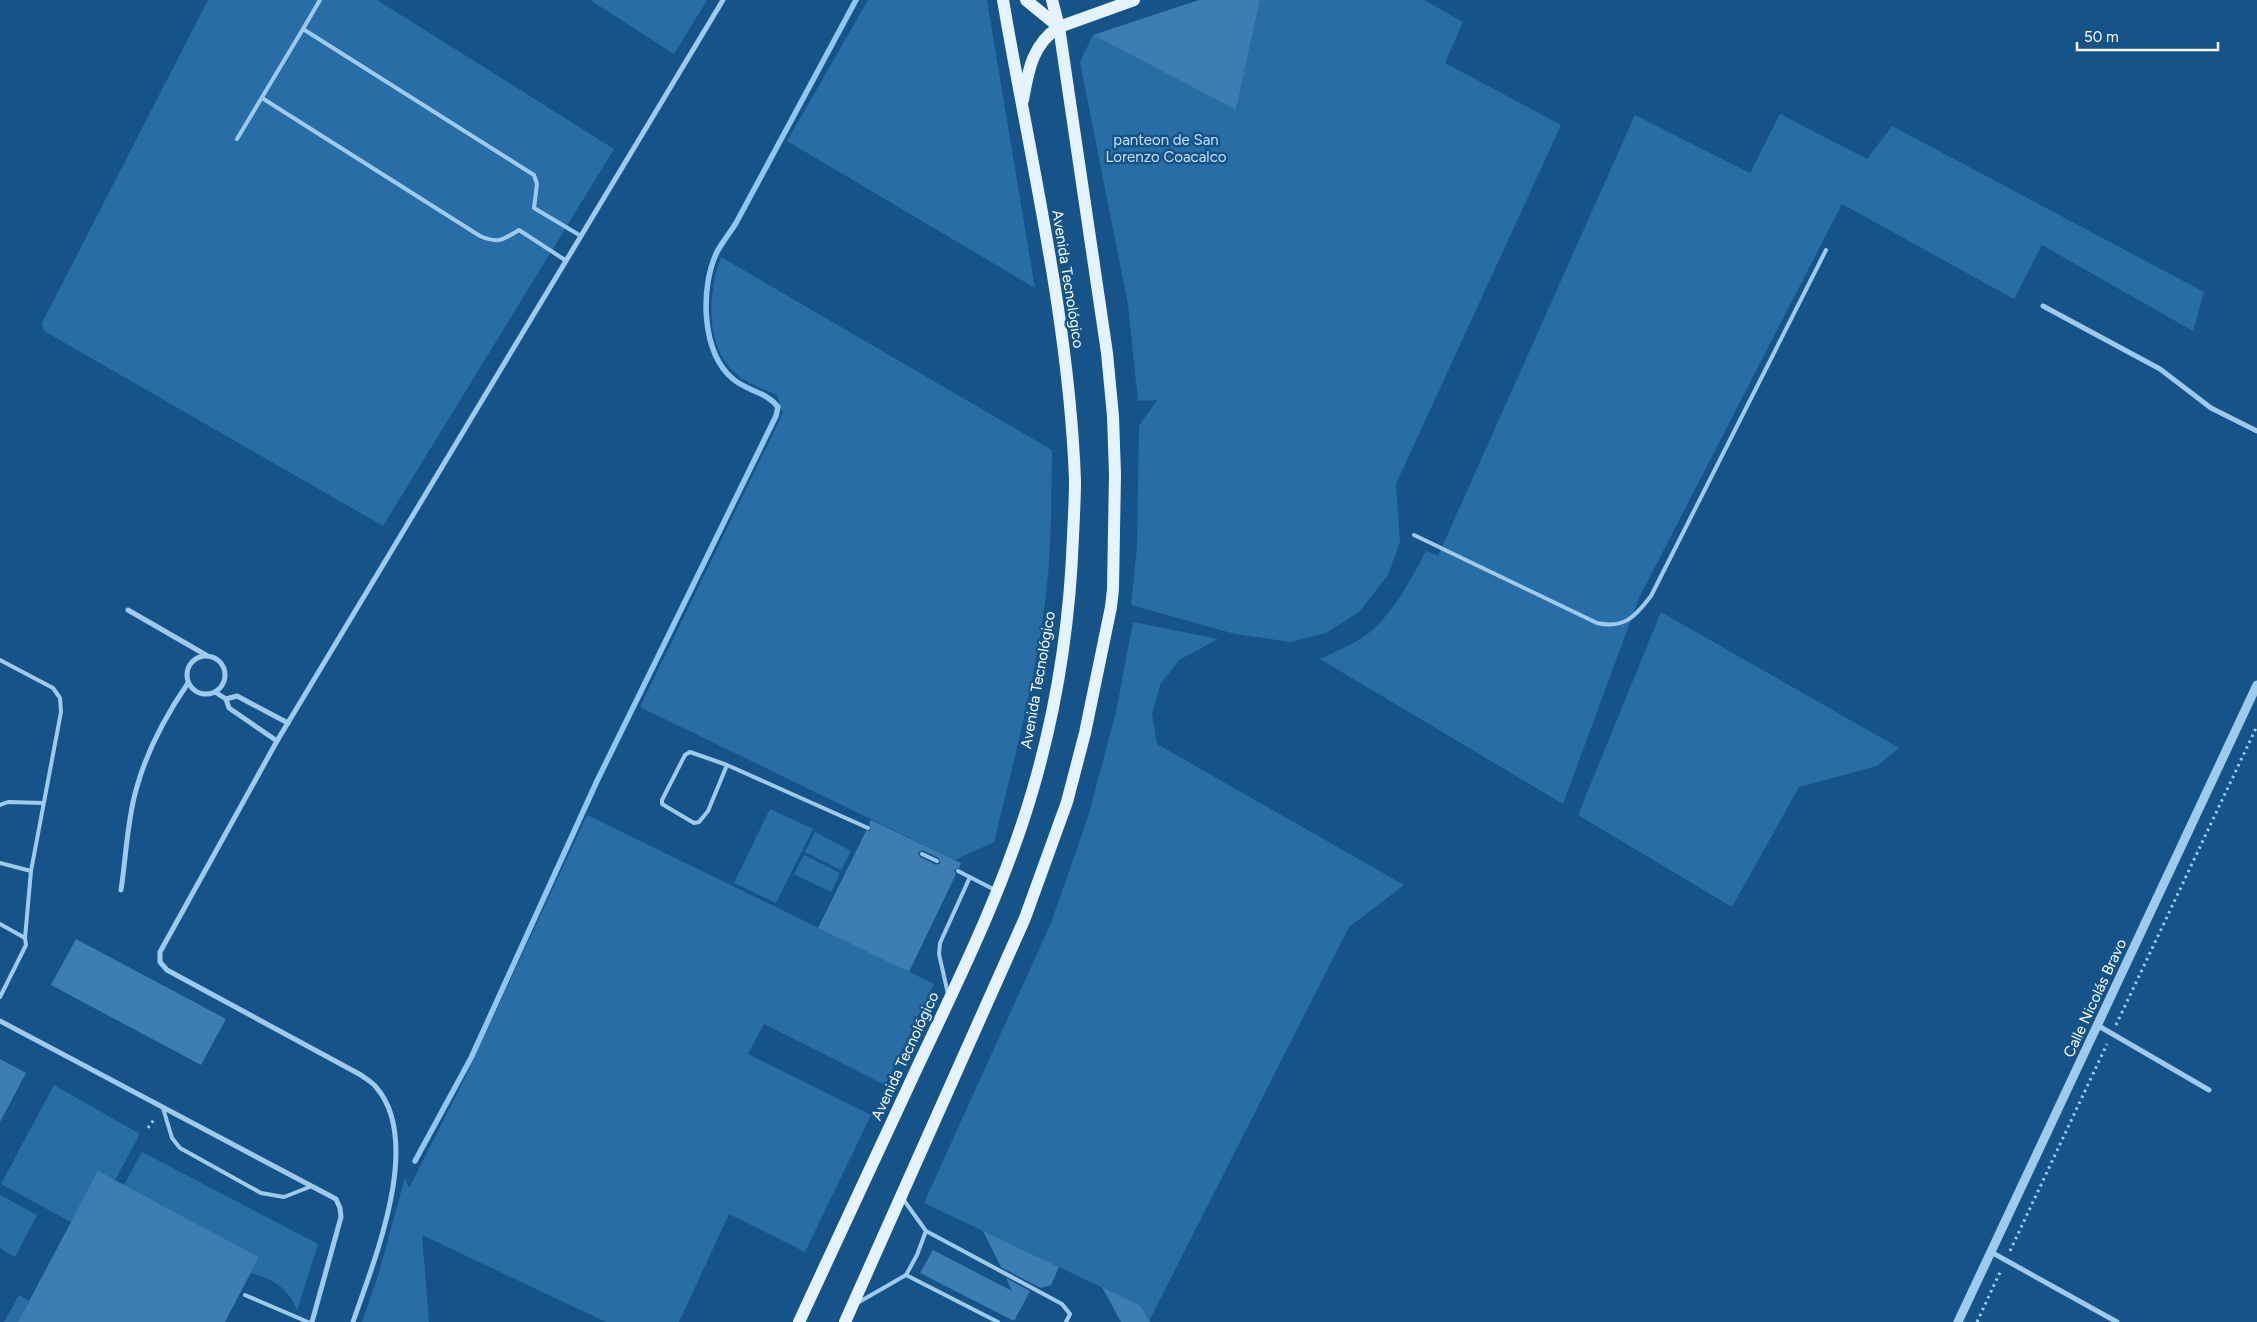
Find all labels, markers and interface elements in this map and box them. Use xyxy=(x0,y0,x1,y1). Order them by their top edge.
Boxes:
scale bar xyxy=(2077,20,2218,52)
text: 50 m xyxy=(2084,28,2119,46)
park label: panteon de San Lorenzo Coacalco xyxy=(1106,131,1227,166)
street label: Avenida Tecnológico xyxy=(1048,209,1088,350)
street label: Avenida Tecnológico xyxy=(1017,609,1059,750)
street label: Calle Nicolás Bravo xyxy=(2060,936,2130,1060)
street label: Avenida Tecnológico xyxy=(867,989,943,1123)

